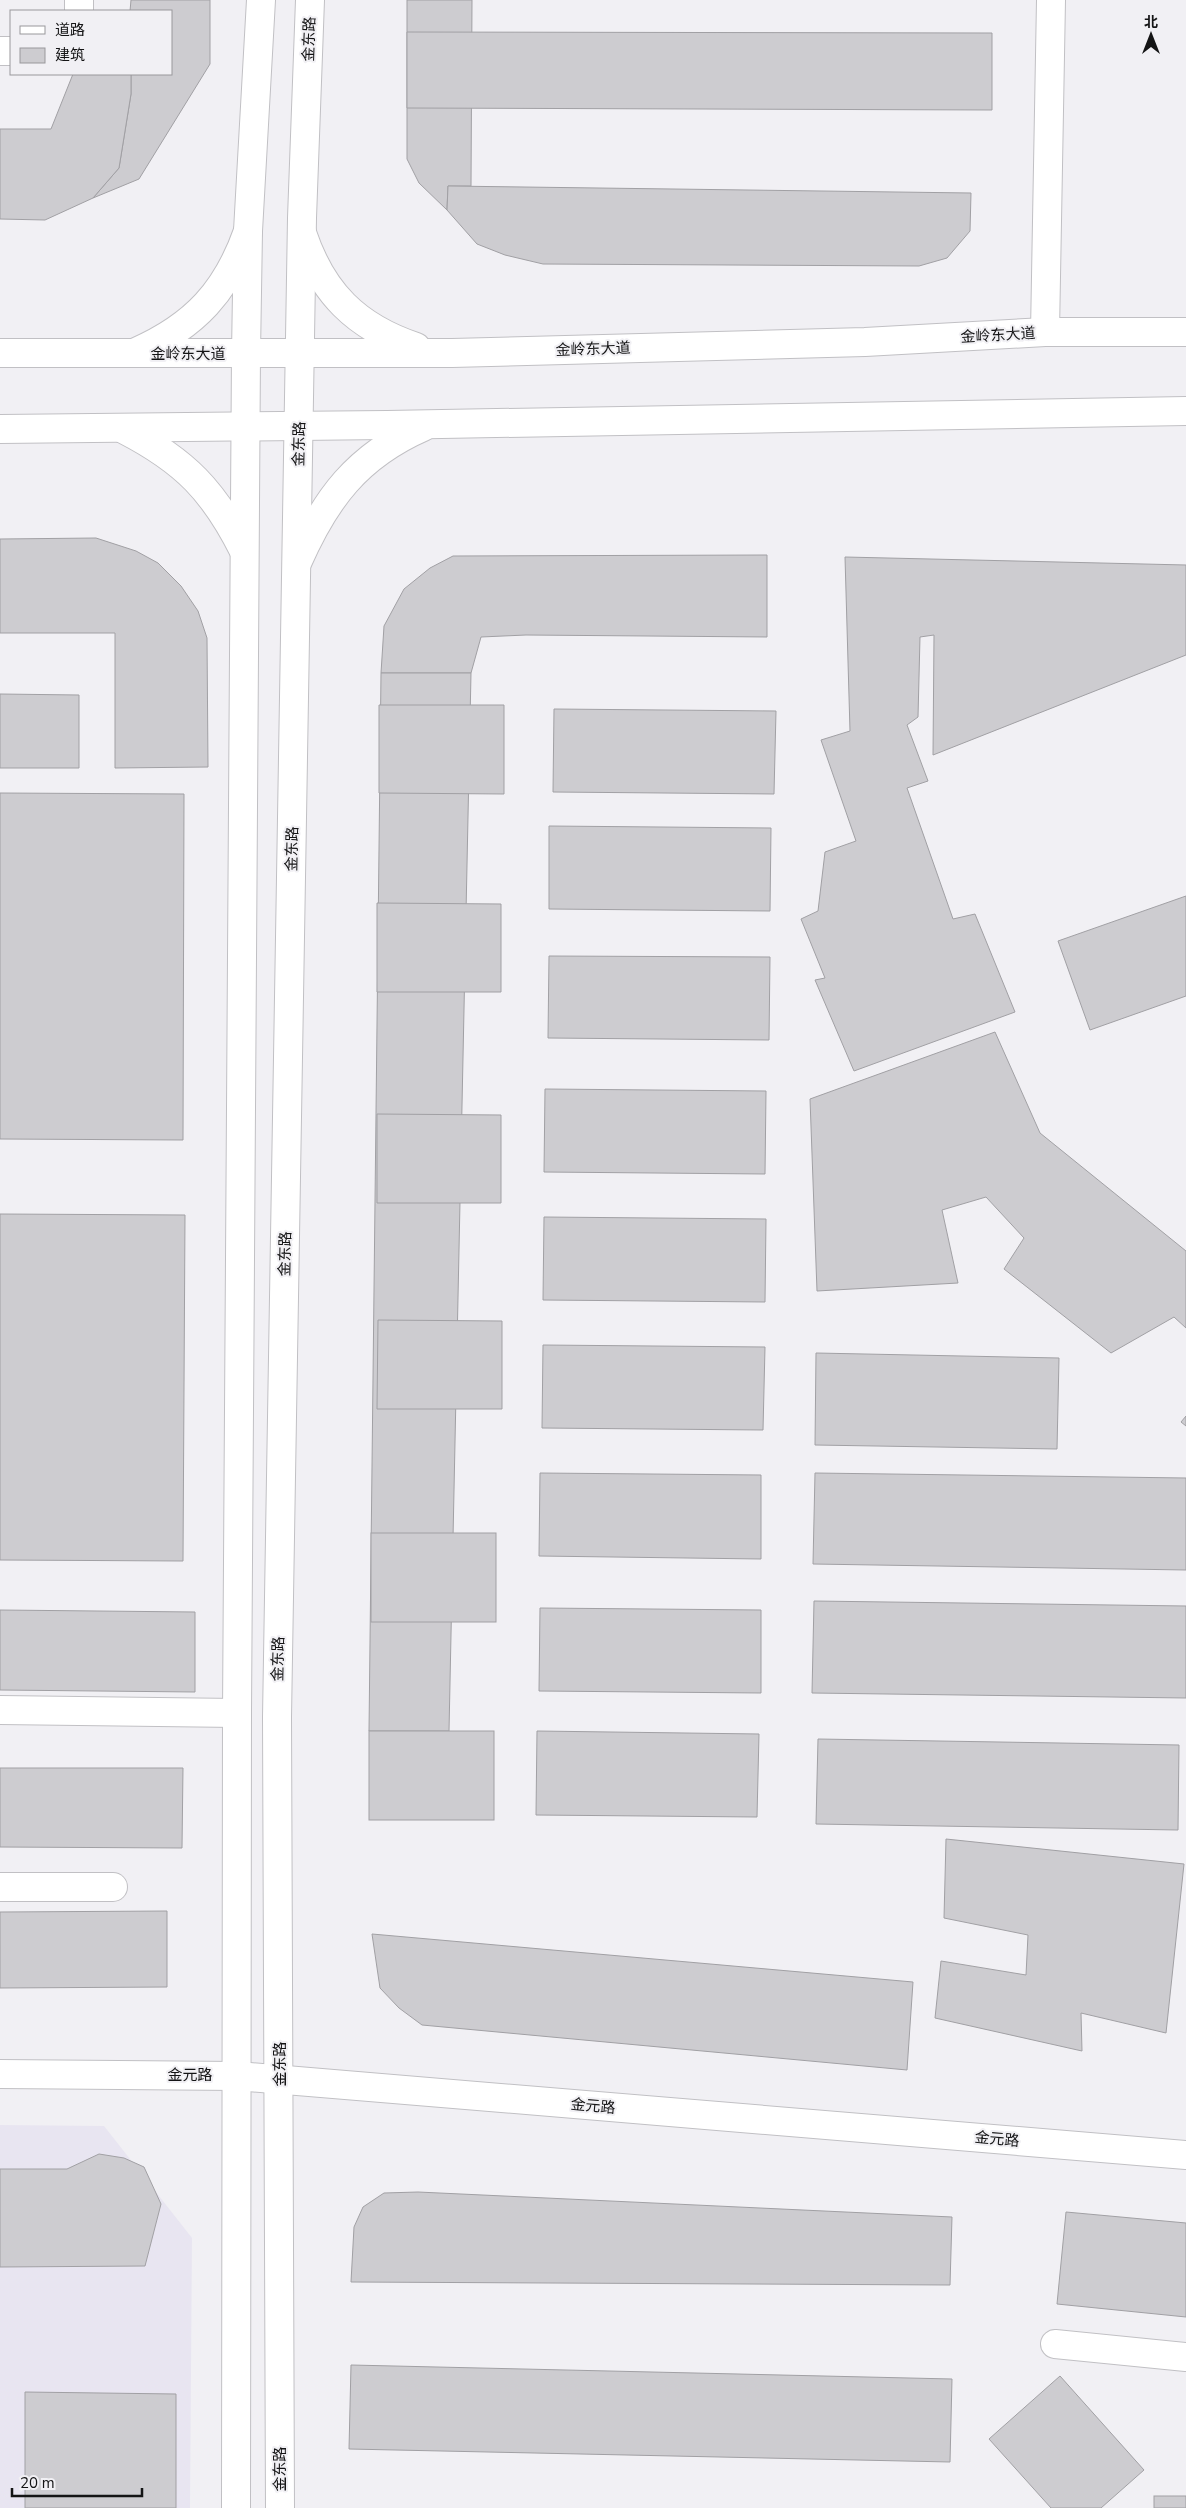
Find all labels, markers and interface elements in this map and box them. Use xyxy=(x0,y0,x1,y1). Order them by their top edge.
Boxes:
legend xyxy=(10,10,172,75)
north arrow xyxy=(1126,10,1176,60)
text: 北 xyxy=(1144,13,1158,32)
street label: 金东路 xyxy=(298,16,320,62)
text: 道路 xyxy=(55,20,85,40)
text: 建筑 xyxy=(55,45,85,65)
street label: 金岭东大道 xyxy=(960,323,1036,347)
street label: 金岭东大道 xyxy=(555,338,631,360)
street label: 金岭东大道 xyxy=(150,344,226,364)
street label: 金东路 xyxy=(289,421,309,467)
street label: 金东路 xyxy=(282,826,302,872)
street label: 金东路 xyxy=(275,1231,295,1277)
street label: 金东路 xyxy=(268,1636,288,1682)
street label: 金东路 xyxy=(270,2041,290,2087)
street label: 金元路 xyxy=(167,2065,213,2085)
street label: 金元路 xyxy=(570,2094,616,2118)
street label: 金元路 xyxy=(974,2127,1020,2151)
street label: 金东路 xyxy=(270,2446,290,2492)
scale bar xyxy=(12,2466,142,2498)
text: 20 m xyxy=(20,2473,55,2493)

